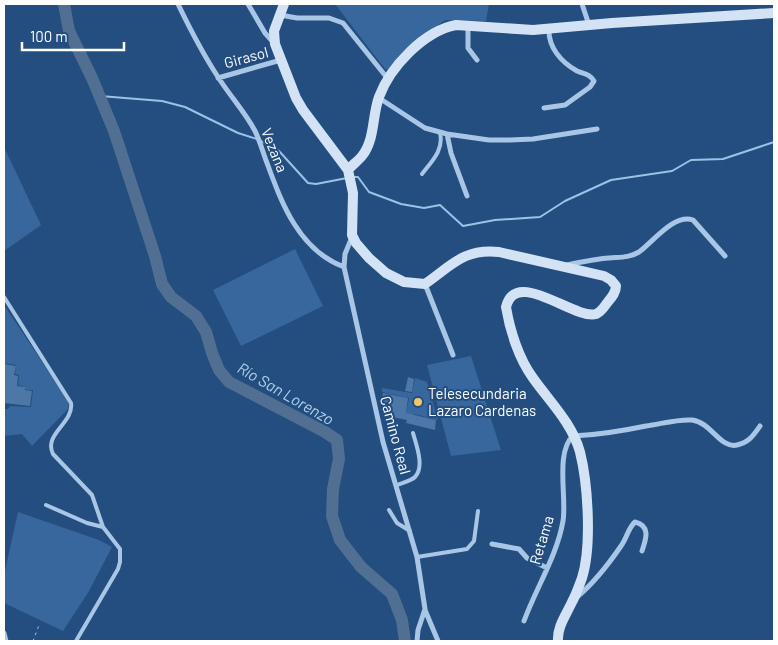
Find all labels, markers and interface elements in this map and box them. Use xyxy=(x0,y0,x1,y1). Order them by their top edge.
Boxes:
scale bar xyxy=(22,20,125,52)
text: 100 m xyxy=(30,27,68,45)
street label: Girasol xyxy=(222,42,270,72)
street label: Vezana xyxy=(258,125,292,175)
water label: Río San Lorenzo xyxy=(234,358,338,428)
place label: Telesecundaria Lazaro Cardenas xyxy=(428,384,536,419)
street label: Camino Real xyxy=(377,394,415,476)
marker: Telesecundaria Lazaro Cardenas xyxy=(412,396,424,408)
street label: Retama xyxy=(525,513,557,567)

